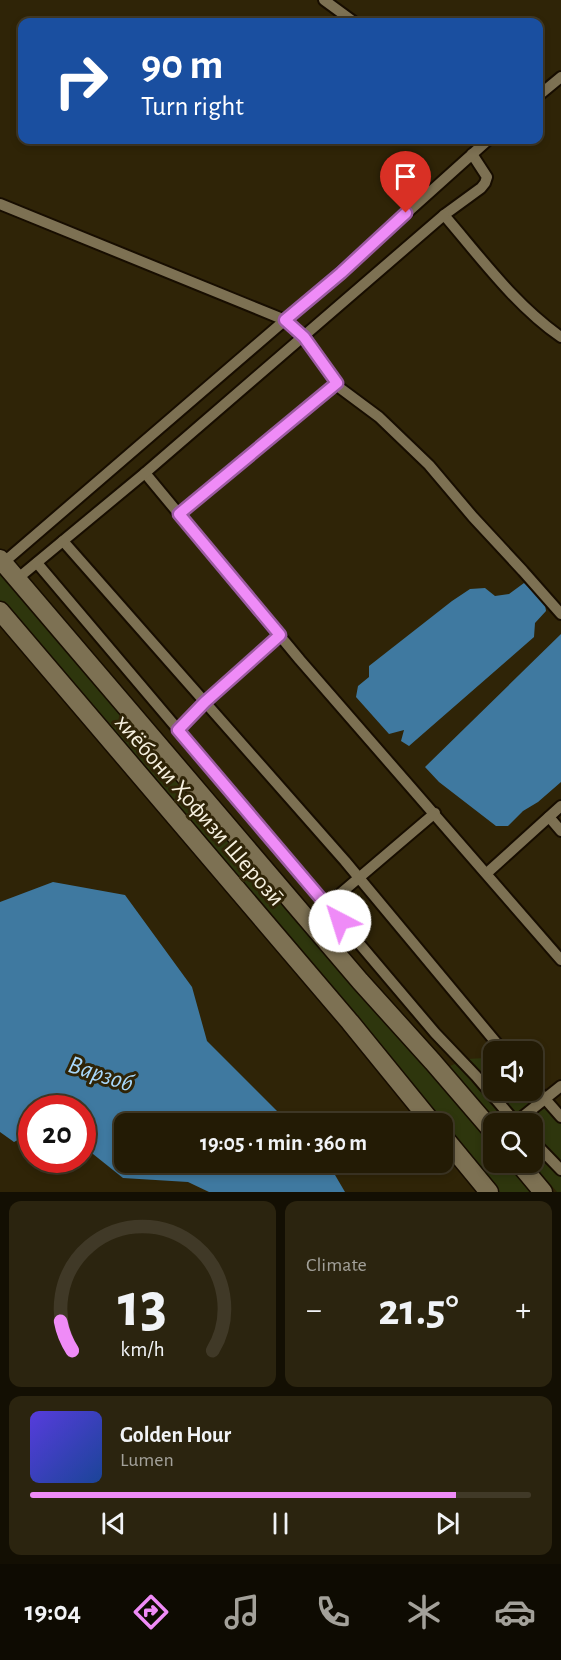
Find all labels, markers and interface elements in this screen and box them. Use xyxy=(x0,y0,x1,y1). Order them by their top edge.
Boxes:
icon: right xyxy=(42,42,120,120)
text: 90 m xyxy=(141,44,223,86)
text: Turn right xyxy=(141,93,244,120)
pin xyxy=(380,151,431,213)
icon: arrive xyxy=(389,160,422,193)
street label: хиёбони Ҳофизи Шерозӣ xyxy=(110,710,289,911)
position arrow xyxy=(308,889,372,953)
map controls xyxy=(483,1041,543,1173)
button: sound xyxy=(483,1041,543,1101)
water label: Варзоб xyxy=(65,1051,137,1097)
speed limit sign: 20 xyxy=(18,1095,96,1173)
button: search xyxy=(483,1113,543,1173)
text: 19:05 · 1 min · 360 m xyxy=(200,1132,367,1154)
text: Climate xyxy=(306,1255,367,1275)
text: 13 xyxy=(118,1275,167,1337)
text: 21.5° xyxy=(378,1288,459,1333)
text: − xyxy=(306,1294,322,1327)
text: + xyxy=(515,1294,531,1327)
text: km/h xyxy=(120,1339,165,1360)
text: Golden Hour xyxy=(120,1424,231,1446)
text: Lumen xyxy=(120,1450,174,1470)
icon: previous xyxy=(97,1507,130,1540)
icon: pause xyxy=(264,1507,297,1540)
icon: next xyxy=(431,1507,464,1540)
icon: directions xyxy=(130,1591,172,1633)
icon: music xyxy=(221,1591,263,1633)
icon: phone xyxy=(312,1591,354,1633)
icon: climate xyxy=(403,1591,445,1633)
icon: car xyxy=(494,1591,536,1633)
text: 19:04 xyxy=(25,1598,81,1625)

